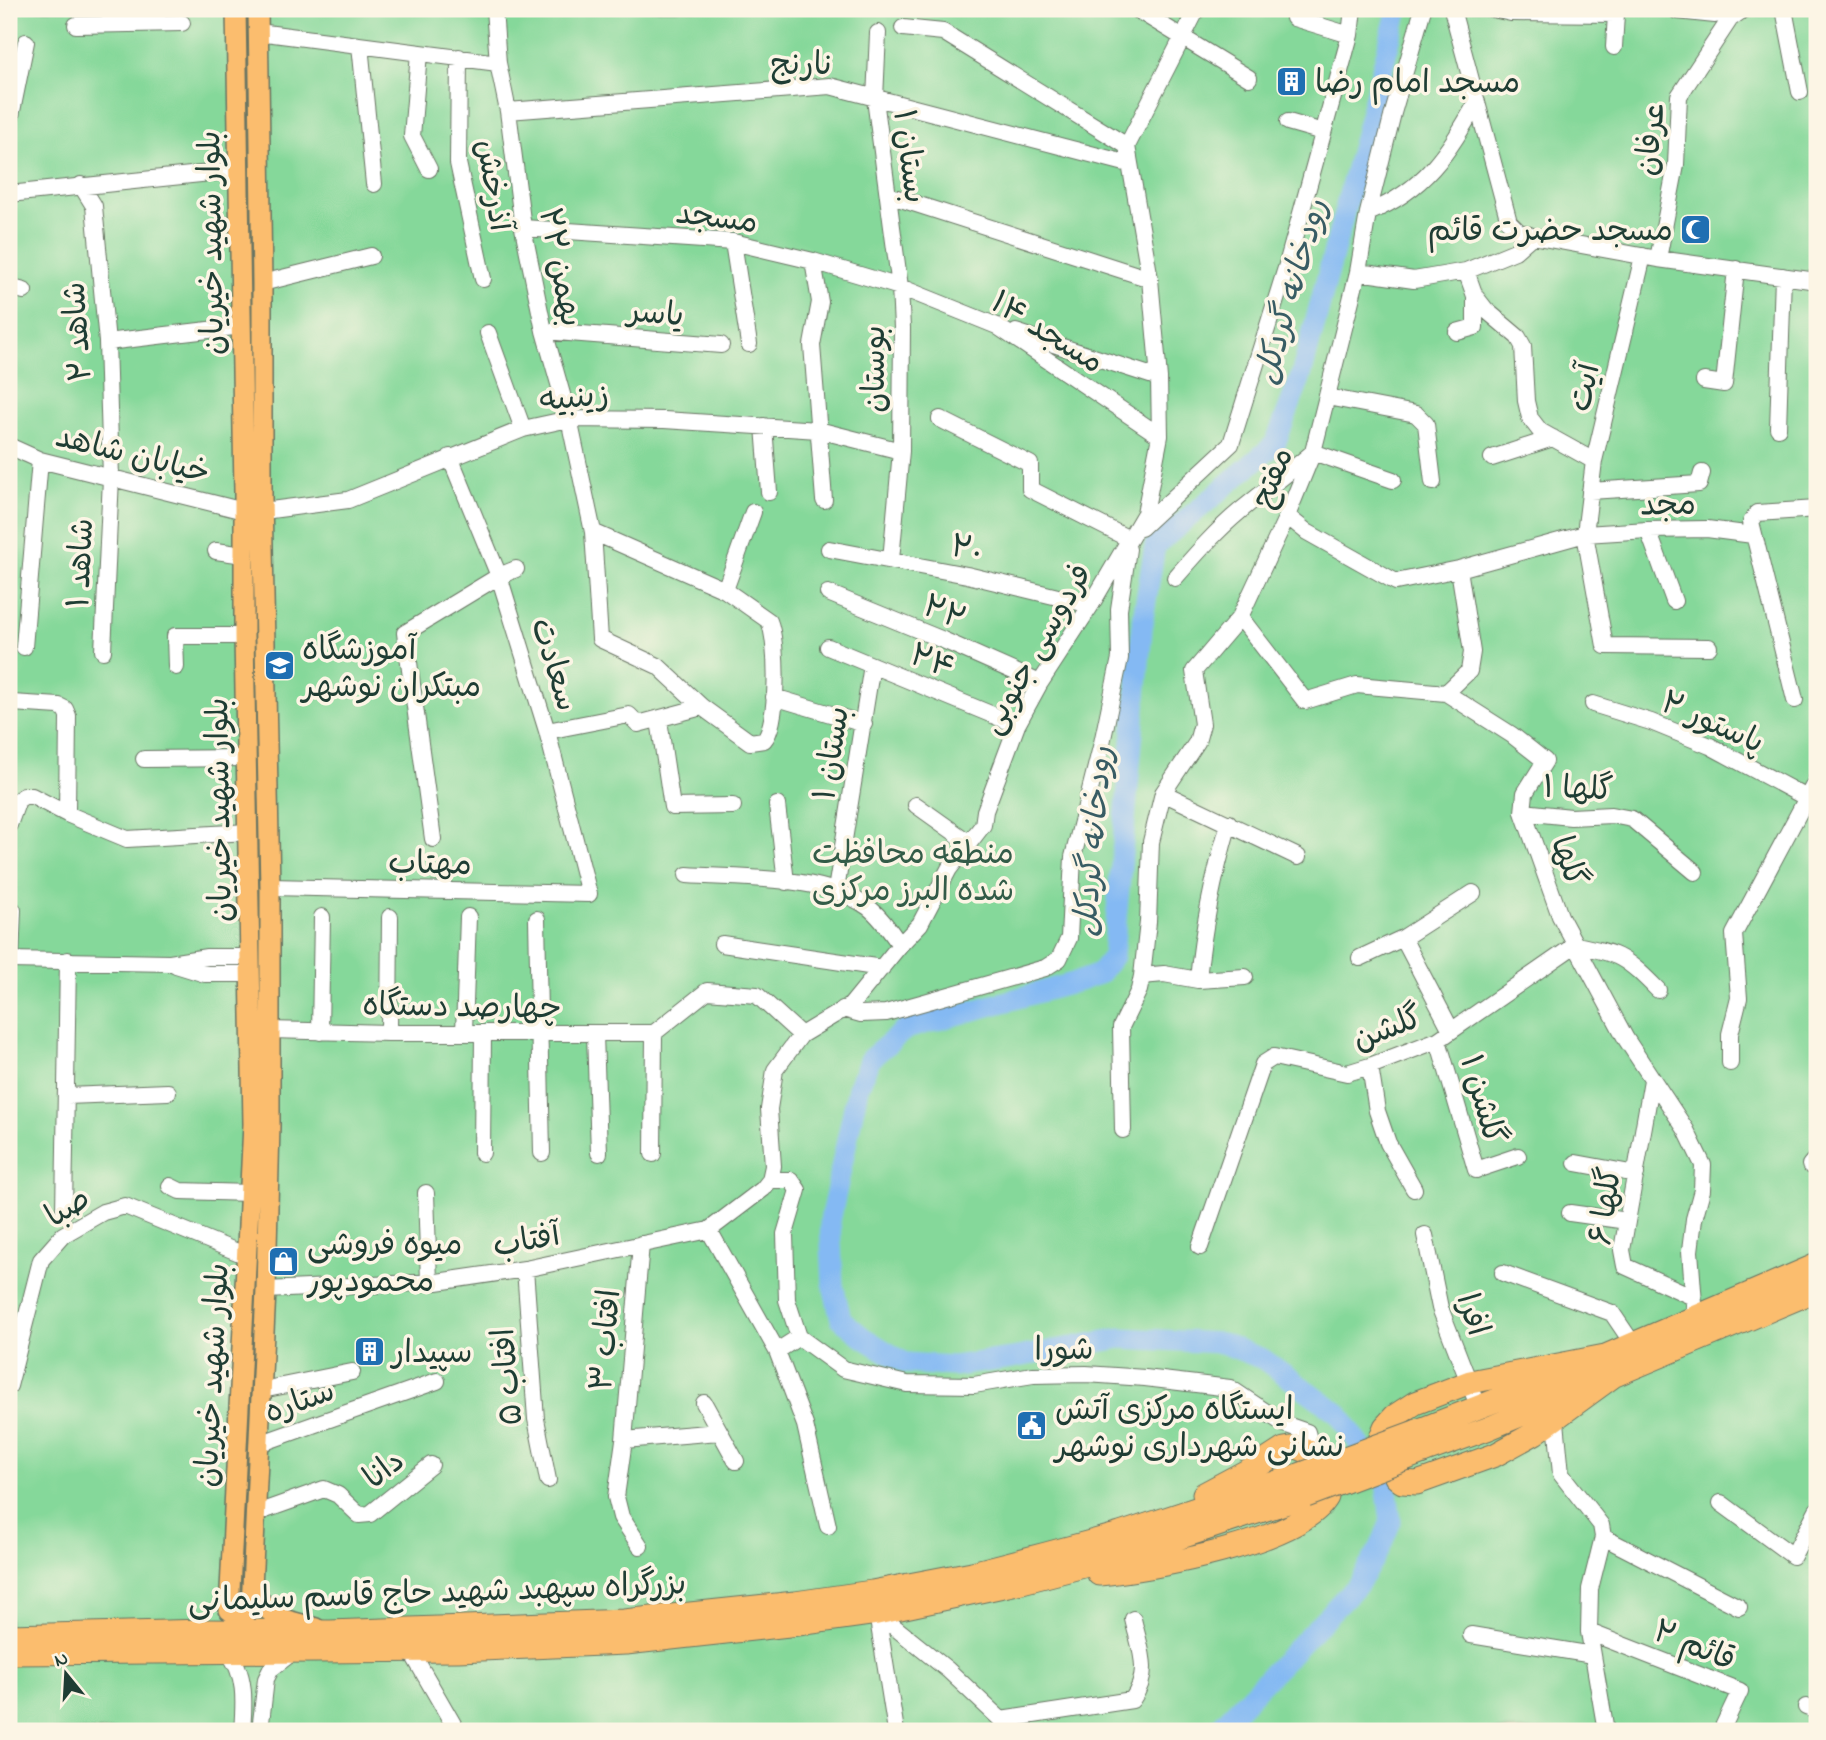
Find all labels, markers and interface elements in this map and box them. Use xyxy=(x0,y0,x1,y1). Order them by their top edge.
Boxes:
street label: نارنج xyxy=(771,43,833,90)
place label: مسجد امام رضا xyxy=(1315,61,1520,108)
building icon: مسجد امام رضا xyxy=(1275,64,1309,98)
street label: عرفان xyxy=(1625,100,1680,179)
street label: بستان ۱ xyxy=(878,107,937,206)
street label: بلوار شهید خیریان xyxy=(188,130,239,356)
street label: آذرخش xyxy=(461,136,522,236)
street label: مسجد xyxy=(673,191,760,248)
water label: رودخانه گردکل xyxy=(1244,194,1342,390)
street label: ۲۲ بهمن xyxy=(524,204,593,331)
place label: مسجد حضرت قائم xyxy=(1427,209,1673,256)
mosque icon: مسجد حضرت قائم xyxy=(1679,212,1713,246)
street label: شاهد ۲ xyxy=(53,280,106,383)
street label: مسجد ۱۴ xyxy=(980,281,1112,387)
street label: یاسر xyxy=(623,289,686,341)
street label: بوستان xyxy=(853,325,900,413)
street label: آیت xyxy=(1558,358,1615,417)
street label: زینبیه xyxy=(538,373,611,426)
street label: خیابان شاهد xyxy=(50,415,214,498)
street label: مفتح xyxy=(1241,441,1308,516)
street label: مجد xyxy=(1640,483,1696,530)
street label: شاهد ۱ xyxy=(57,517,108,609)
street label: ۲۰ xyxy=(946,524,987,577)
street label: فردوسی جنوبی xyxy=(970,556,1106,744)
street label: ۲۲ xyxy=(915,584,973,644)
street label: سعادت xyxy=(516,613,589,717)
place label: آموزشگاه مبتکران نوشهر xyxy=(299,628,481,712)
street label: ۲۴ xyxy=(902,633,962,694)
school or university icon: آموزشگاه مبتکران نوشهر xyxy=(262,649,296,683)
street label: پاستور ۲ xyxy=(1652,681,1771,768)
street label: بلوار شهید خیریان xyxy=(196,697,247,923)
street label: بستان ۱ xyxy=(803,703,864,804)
water label: رودخانه گردکل xyxy=(1063,744,1127,938)
street label: گلها ۱ xyxy=(1541,765,1614,816)
street label: گلها xyxy=(1536,830,1597,894)
park label: منطقه محافظت شده البرز مرکزی xyxy=(812,832,1014,916)
street label: مهتاب xyxy=(388,841,472,890)
street label: چهارصد دستگاه xyxy=(362,983,562,1034)
street label: گلشن xyxy=(1346,996,1430,1065)
street label: گلشن ۱ xyxy=(1445,1050,1516,1150)
street label: گلها ۶ xyxy=(1579,1164,1636,1249)
street label: صبا xyxy=(37,1177,101,1241)
street label: آفتاب xyxy=(489,1213,565,1271)
place label: میوه فروشی محمودپور xyxy=(306,1223,462,1307)
shop icon: میوه فروشی محمودپور xyxy=(267,1244,301,1278)
street label: بلوار شهید خیریان xyxy=(185,1262,244,1489)
street label: افتاب ۳ xyxy=(580,1288,635,1393)
street label: افرا xyxy=(1442,1288,1500,1343)
street label: افتاب ۵ xyxy=(482,1326,537,1427)
street label: شورا xyxy=(1034,1327,1094,1376)
place label: سپیدار xyxy=(389,1331,472,1378)
building icon: سپیدار xyxy=(352,1334,386,1368)
street label: ستاره xyxy=(258,1369,342,1438)
place label: ایستگاه مرکزی آتش نشانی شهرداری نوشهر xyxy=(1052,1388,1344,1472)
public building icon: ایستگاه مرکزی آتش نشانی شهرداری نوشهر xyxy=(1015,1409,1049,1443)
street label: دانا xyxy=(354,1440,416,1502)
street label: بزرگراه سپهبد شهید حاج قاسم سلیمانی xyxy=(187,1562,687,1627)
street label: قائم ۲ xyxy=(1645,1609,1742,1685)
north arrow xyxy=(32,1638,102,1708)
text: N xyxy=(51,1645,72,1675)

